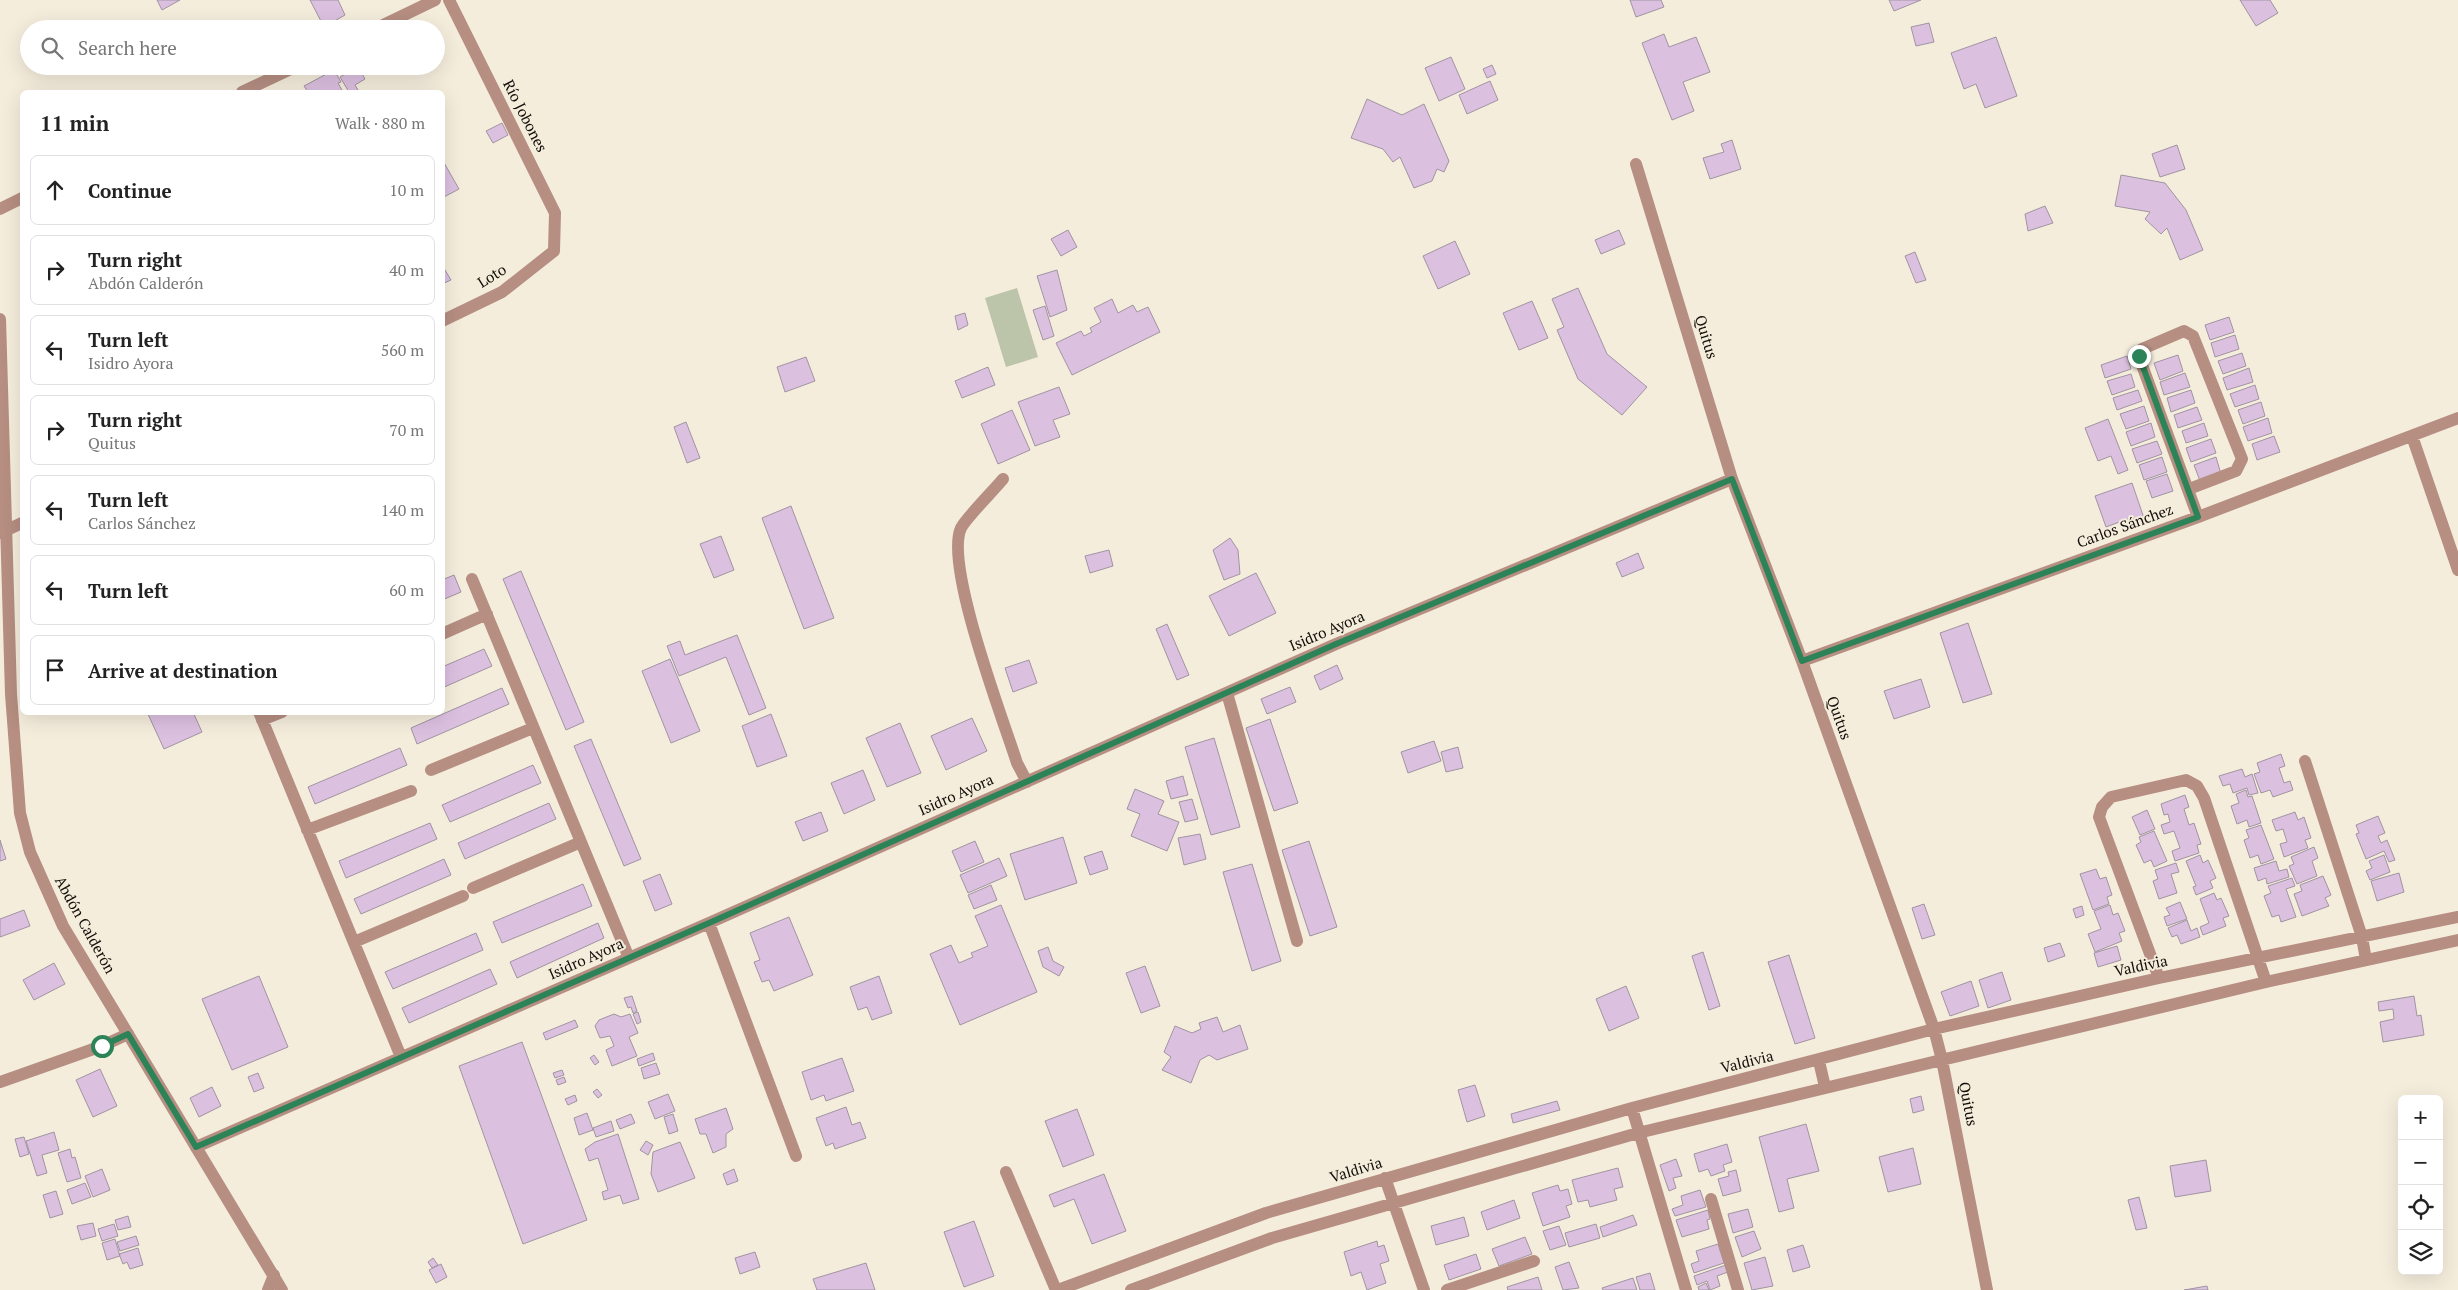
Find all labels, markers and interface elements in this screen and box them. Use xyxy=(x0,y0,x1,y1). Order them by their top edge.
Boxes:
search box xyxy=(20,20,445,75)
icon: search xyxy=(38,34,66,62)
text: Search here xyxy=(78,35,177,60)
street label: Río Jobones xyxy=(499,76,553,155)
text: 11 min xyxy=(40,109,109,137)
text: Walk · 880 m xyxy=(335,112,425,134)
icon: ahead xyxy=(41,176,69,204)
text: Continue xyxy=(88,178,172,203)
text: 10 m xyxy=(389,179,424,201)
text: Turn right xyxy=(88,247,182,272)
icon: right xyxy=(41,256,69,284)
text: 40 m xyxy=(389,259,424,281)
street label: Loto xyxy=(473,259,510,292)
text: Abdón Calderón xyxy=(88,272,203,294)
street label: Quitus xyxy=(1691,312,1723,361)
text: Turn left xyxy=(88,327,169,352)
icon: left xyxy=(41,336,69,364)
text: 560 m xyxy=(381,339,424,361)
route end xyxy=(2128,345,2151,368)
text: Isidro Ayora xyxy=(88,352,173,374)
text: Turn right xyxy=(88,407,182,432)
icon: right xyxy=(41,416,69,444)
text: 70 m xyxy=(389,419,424,441)
text: Quitus xyxy=(88,432,136,454)
text: Turn left xyxy=(88,487,169,512)
icon: left xyxy=(41,496,69,524)
street label: Carlos Sánchez xyxy=(2074,498,2176,552)
text: 140 m xyxy=(381,499,424,521)
text: Carlos Sánchez xyxy=(88,512,196,534)
icon: left xyxy=(41,576,69,604)
text: Turn left xyxy=(88,578,169,603)
text: 60 m xyxy=(389,579,424,601)
street label: Isidro Ayora xyxy=(1286,605,1368,655)
icon: arrive xyxy=(41,656,69,684)
text: Arrive at destination xyxy=(88,658,277,683)
street label: Quitus xyxy=(1823,693,1857,742)
street label: Isidro Ayora xyxy=(915,768,997,820)
street label: Abdón Calderón xyxy=(51,872,121,977)
street label: Isidro Ayora xyxy=(545,932,627,984)
street label: Valdivia xyxy=(2112,950,2170,980)
route start xyxy=(91,1035,114,1058)
street label: Valdivia xyxy=(1718,1045,1776,1077)
street label: Quitus xyxy=(1955,1080,1983,1128)
map controls xyxy=(2398,1095,2443,1275)
button: + xyxy=(2398,1095,2443,1140)
button: − xyxy=(2398,1140,2443,1185)
street label: Valdivia xyxy=(1327,1152,1385,1186)
button: locate xyxy=(2398,1185,2443,1230)
button: layers xyxy=(2398,1230,2443,1275)

